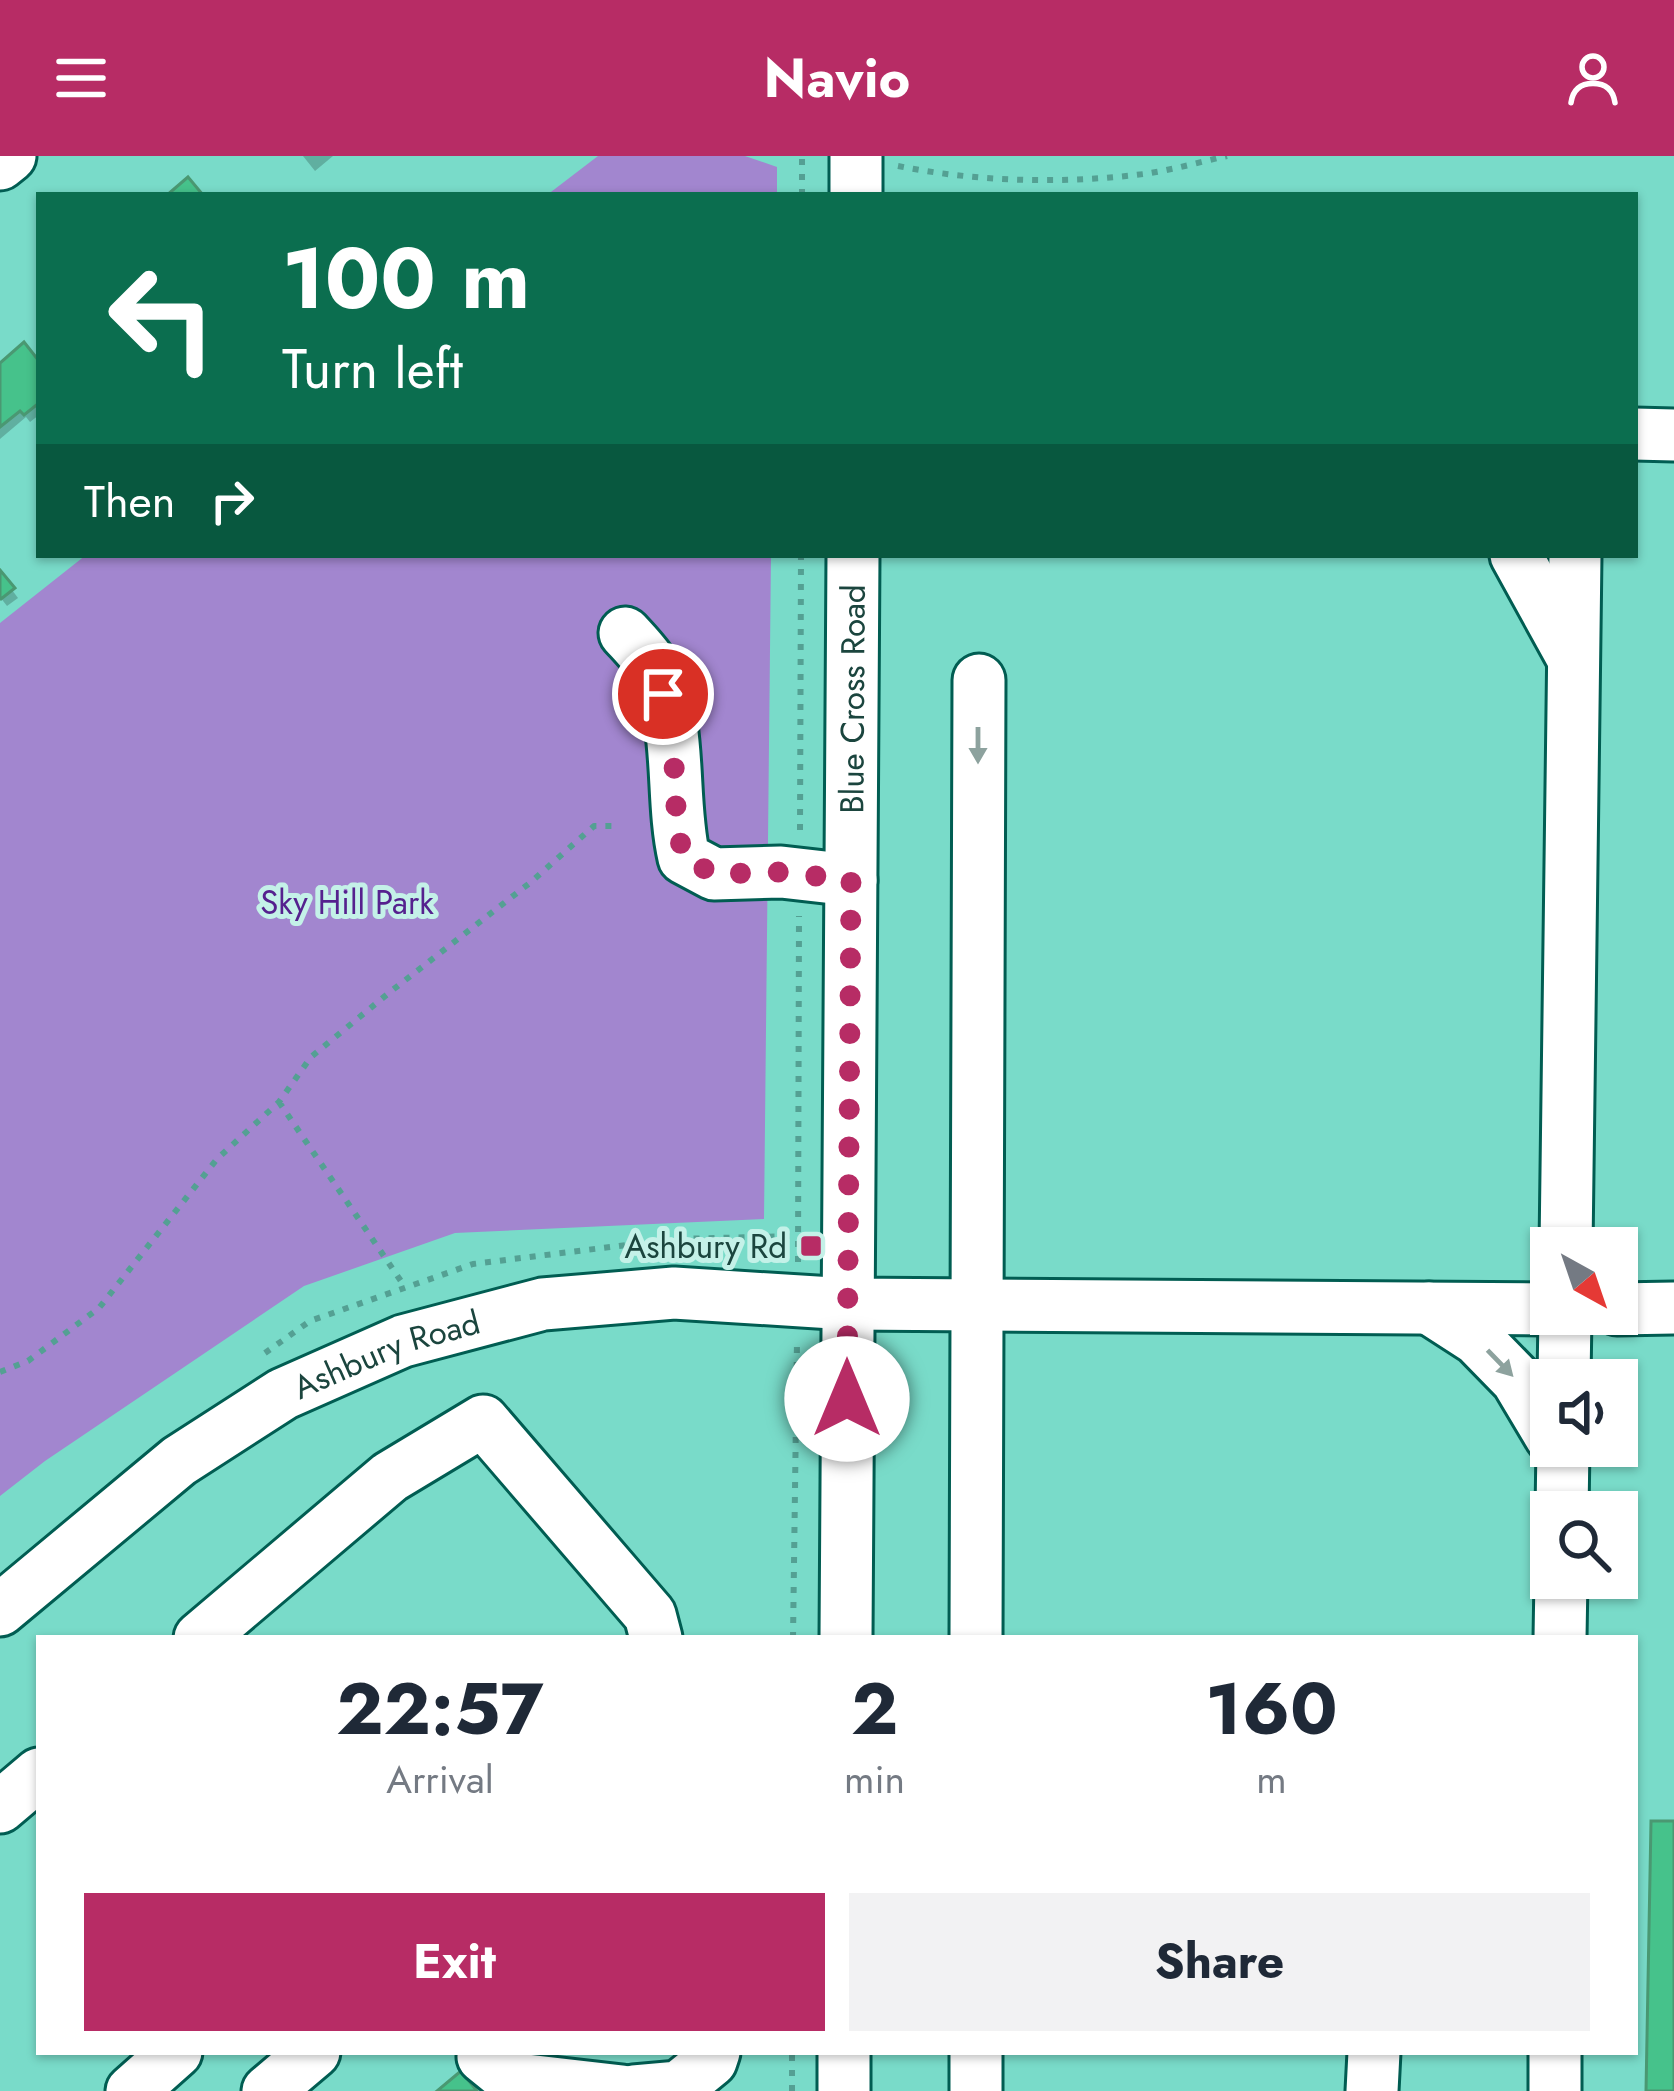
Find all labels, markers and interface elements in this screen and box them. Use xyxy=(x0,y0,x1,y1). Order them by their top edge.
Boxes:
text: Navio xyxy=(764,39,910,117)
icon: menu xyxy=(48,45,114,111)
icon: person xyxy=(1560,45,1626,111)
text: 100 m xyxy=(282,218,530,340)
icon: left xyxy=(84,240,240,396)
text: Turn left xyxy=(282,330,463,408)
icon: right xyxy=(199,468,265,534)
text: Then xyxy=(84,469,175,534)
street label: Blue Cross Road xyxy=(828,584,877,814)
pin xyxy=(612,643,714,745)
icon: arrive xyxy=(630,661,696,727)
one-way arrow xyxy=(968,727,988,765)
park label: Sky Hill Park xyxy=(260,879,434,926)
place label: Ashbury Rd xyxy=(624,1223,787,1270)
north arrow xyxy=(1530,1227,1638,1335)
map controls xyxy=(1530,1227,1638,1599)
marker: Ashbury Rd xyxy=(798,1233,824,1259)
street label: Ashbury Road xyxy=(286,1299,485,1411)
position arrow xyxy=(784,1336,910,1462)
one-way arrow xyxy=(1486,1348,1514,1377)
button: sound xyxy=(1530,1359,1638,1467)
button: search xyxy=(1530,1491,1638,1599)
text: 22:57 xyxy=(336,1657,544,1761)
text: 2 xyxy=(851,1657,898,1761)
text: 160 xyxy=(1205,1657,1338,1761)
text: Arrival xyxy=(386,1751,494,1808)
text: min xyxy=(844,1751,905,1808)
text: m xyxy=(1256,1751,1287,1808)
button: Exit xyxy=(84,1893,825,2031)
button: Share xyxy=(849,1893,1590,2031)

